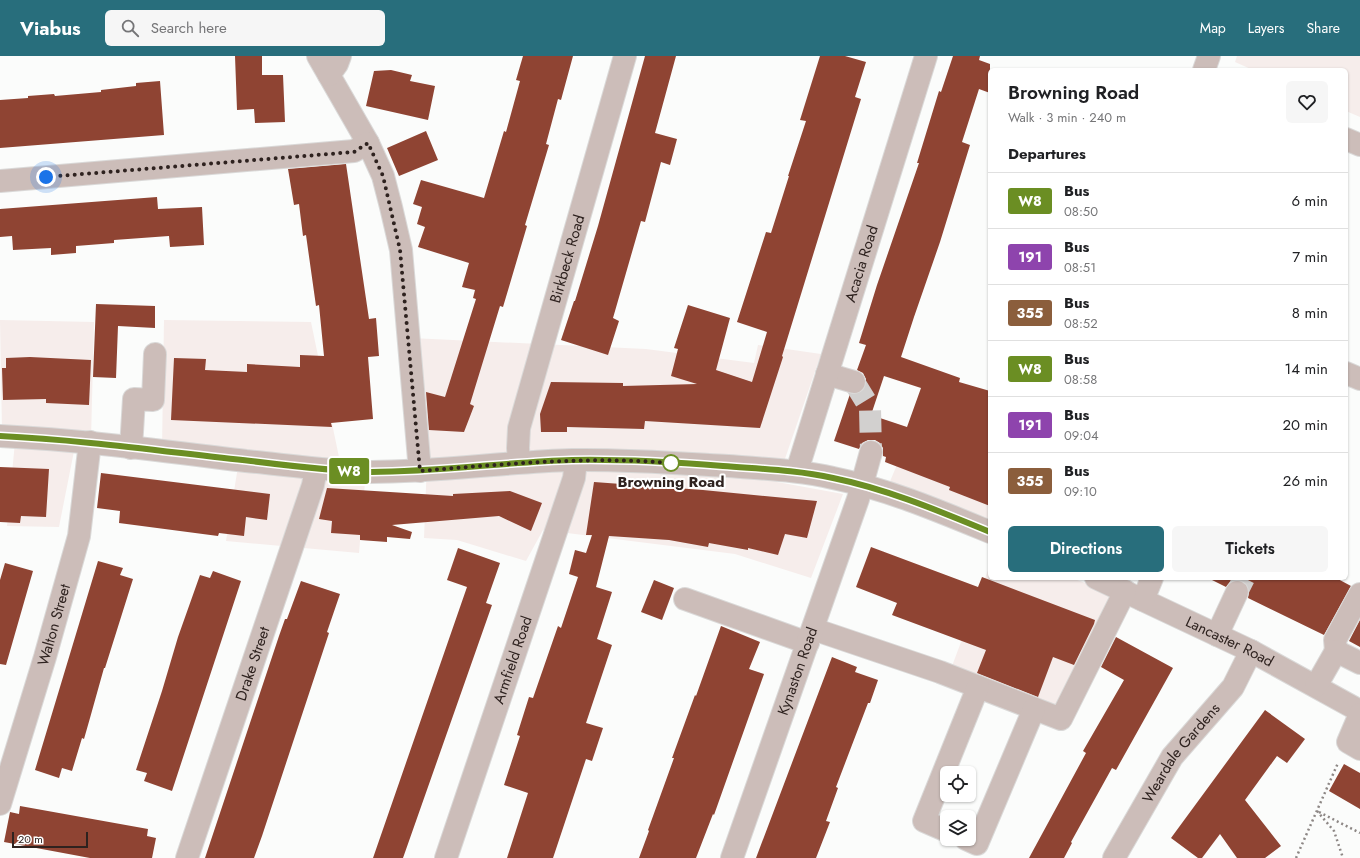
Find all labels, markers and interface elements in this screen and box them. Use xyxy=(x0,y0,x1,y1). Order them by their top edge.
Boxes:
search box xyxy=(105,10,385,46)
text: Viabus xyxy=(20,15,81,42)
icon: search xyxy=(119,17,141,39)
text: Search here xyxy=(151,17,227,39)
text: Map xyxy=(1200,18,1226,38)
text: Layers xyxy=(1248,18,1284,38)
text: Share xyxy=(1306,18,1340,38)
text: Browning Road xyxy=(1008,79,1139,106)
button: heart xyxy=(1286,81,1328,123)
text: Walk · 3 min · 240 m xyxy=(1008,108,1126,127)
text: Departures xyxy=(1008,143,1086,165)
your location xyxy=(36,167,56,187)
text: Bus xyxy=(1064,180,1089,202)
text: 6 min xyxy=(1291,190,1328,212)
text: W8 xyxy=(1018,191,1042,211)
text: 08:50 xyxy=(1064,202,1098,221)
street label: Birkbeck Road xyxy=(544,212,590,306)
street label: Acacia Road xyxy=(839,223,884,305)
text: Bus xyxy=(1064,236,1089,258)
text: 7 min xyxy=(1292,246,1328,268)
text: 191 xyxy=(1018,247,1042,267)
text: 08:51 xyxy=(1064,258,1096,277)
text: Bus xyxy=(1064,292,1089,314)
text: 8 min xyxy=(1292,302,1328,324)
text: 355 xyxy=(1017,303,1043,323)
text: 08:52 xyxy=(1064,314,1098,333)
text: Bus xyxy=(1064,348,1089,370)
text: 14 min xyxy=(1285,358,1328,380)
text: W8 xyxy=(1018,359,1042,379)
text: 08:58 xyxy=(1064,370,1097,389)
text: Bus xyxy=(1064,404,1089,426)
text: 20 min xyxy=(1282,414,1328,436)
text: 191 xyxy=(1018,415,1042,435)
text: 09:04 xyxy=(1064,426,1099,445)
marker: Browning Road xyxy=(662,454,680,472)
line badge: W8 xyxy=(331,458,367,484)
text: Bus xyxy=(1064,460,1089,482)
text: W8 xyxy=(337,461,361,481)
text: 26 min xyxy=(1283,470,1328,492)
place label: Browning Road xyxy=(618,471,724,493)
text: 355 xyxy=(1017,471,1043,491)
text: 09:10 xyxy=(1064,482,1097,501)
button: Directions xyxy=(1008,526,1164,572)
button: Tickets xyxy=(1172,526,1328,572)
street label: Walton Street xyxy=(32,581,76,669)
street label: Lancaster Road xyxy=(1182,611,1278,672)
street label: Armfield Road xyxy=(488,613,538,707)
street label: Drake Street xyxy=(230,623,275,704)
street label: Kynaston Road xyxy=(772,624,823,718)
street label: Weardale Gardens xyxy=(1137,698,1225,807)
map controls xyxy=(940,766,976,846)
button: locate xyxy=(940,766,976,802)
button: layers xyxy=(940,810,976,846)
scale bar xyxy=(12,830,88,849)
text: 20 m xyxy=(18,831,43,847)

